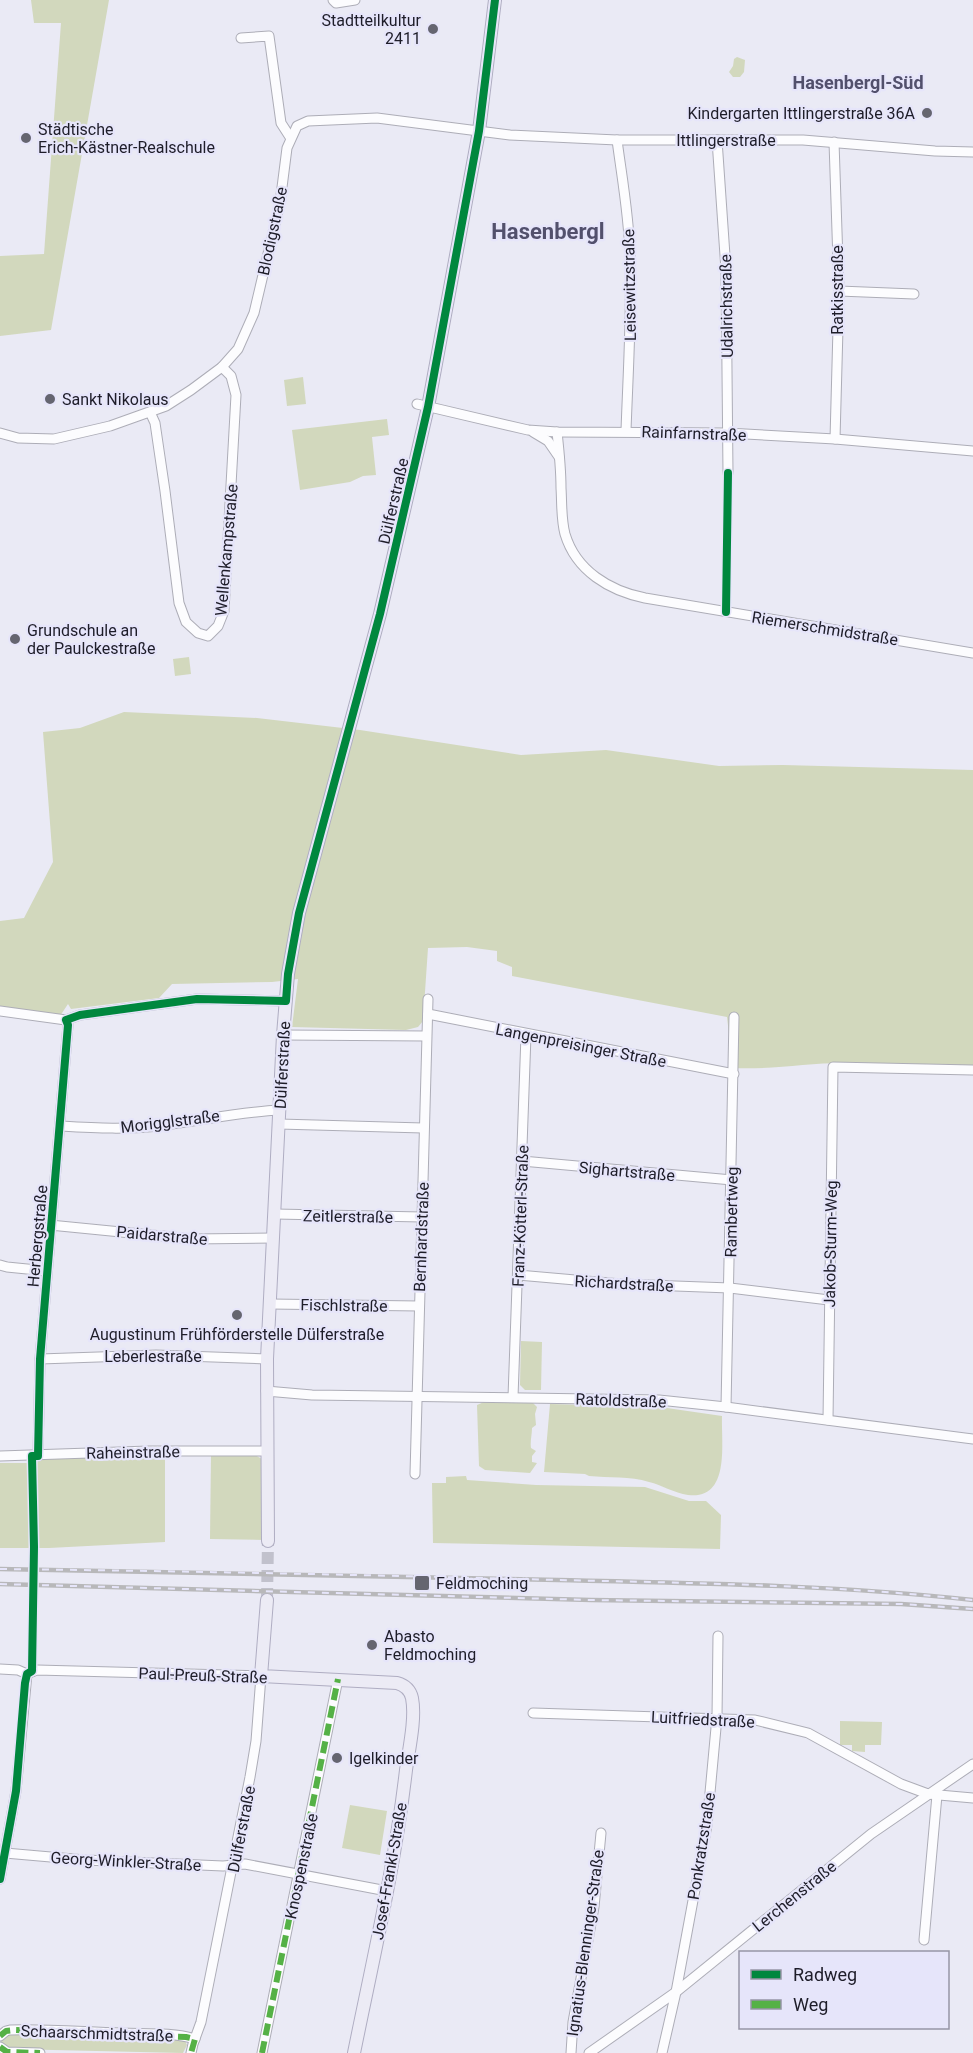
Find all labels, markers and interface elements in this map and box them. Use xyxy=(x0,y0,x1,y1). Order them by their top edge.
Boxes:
place label: Stadtteilkultur 2411 xyxy=(322,11,422,48)
marker: Stadtteilkultur 2411 xyxy=(426,22,440,36)
district label: Hasenbergl-Süd xyxy=(792,72,924,93)
place label: Kindergarten Ittlingerstraße 36A xyxy=(687,104,916,123)
marker: Kindergarten Ittlingerstraße 36A xyxy=(920,106,934,120)
place label: Städtische Erich-Kästner-Realschule xyxy=(38,120,215,157)
marker: Städtische Erich-Kästner-Realschule xyxy=(19,131,33,145)
street label: Ittlingerstraße xyxy=(676,131,776,150)
street label: Blodigstraße xyxy=(254,185,291,277)
district label: Hasenbergl xyxy=(491,219,605,244)
street label: Leisewitzstraße xyxy=(619,229,640,341)
street label: Ratkisstraße xyxy=(828,245,847,335)
street label: Udalrichstraße xyxy=(716,254,737,358)
place label: Sankt Nikolaus xyxy=(62,390,169,409)
marker: Sankt Nikolaus xyxy=(43,392,57,406)
street label: Rainfarnstraße xyxy=(641,422,747,445)
street label: Dülferstraße xyxy=(374,456,413,546)
street label: Wellenkampstraße xyxy=(211,483,242,617)
street label: Riemerschmidstraße xyxy=(750,608,899,649)
place label: Grundschule an der Paulckestraße xyxy=(27,621,155,658)
marker: Grundschule an der Paulckestraße xyxy=(8,632,22,646)
street label: Langenpreisinger Straße xyxy=(494,1020,668,1071)
street label: Dülferstraße xyxy=(271,1021,294,1109)
street label: Morigglstraße xyxy=(119,1106,221,1137)
street label: Franz-Kötterl-Straße xyxy=(509,1145,532,1287)
street label: Sighartstraße xyxy=(578,1158,676,1185)
street label: Rambertweg xyxy=(721,1167,742,1257)
street label: Jakob-Sturm-Weg xyxy=(820,1180,841,1308)
street label: Bernhardstraße xyxy=(410,1182,433,1292)
street label: Herbergstraße xyxy=(24,1184,51,1288)
street label: Zeitlerstraße xyxy=(303,1206,393,1227)
street label: Paidarstraße xyxy=(116,1222,208,1249)
street label: Richardstraße xyxy=(574,1271,674,1296)
street label: Fischlstraße xyxy=(300,1295,388,1316)
marker: Augustinum Frühförderstelle Dülferstraße xyxy=(230,1308,244,1322)
place label: Augustinum Frühförderstelle Dülferstraße xyxy=(90,1325,384,1344)
street label: Leberlestraße xyxy=(104,1347,202,1366)
street label: Ratoldstraße xyxy=(575,1389,667,1412)
street label: Raheinstraße xyxy=(86,1442,180,1463)
marker: Feldmoching xyxy=(413,1574,431,1592)
place label: Feldmoching xyxy=(436,1574,528,1593)
place label: Abasto Feldmoching xyxy=(384,1627,476,1664)
marker: Abasto Feldmoching xyxy=(365,1638,379,1652)
street label: Paul-Preuß-Straße xyxy=(138,1664,268,1687)
street label: Luitfriedstraße xyxy=(651,1707,755,1732)
place label: Igelkinder xyxy=(349,1749,419,1768)
marker: Igelkinder xyxy=(330,1751,344,1765)
street label: Dülferstraße xyxy=(224,1784,259,1874)
street label: Ponkratzstraße xyxy=(684,1791,719,1901)
street label: Josef-Frankl-Straße xyxy=(368,1801,411,1941)
street label: Knospenstraße xyxy=(281,1811,322,1921)
street label: Georg-Winkler-Straße xyxy=(50,1848,202,1875)
street label: Ignatius-Blenninger-Straße xyxy=(563,1849,608,2038)
street label: Lerchenstraße xyxy=(749,1857,840,1936)
legend xyxy=(739,1951,949,2029)
text: Radweg xyxy=(793,1964,857,1985)
text: Weg xyxy=(793,1994,828,2015)
street label: Schaarschmidtstraße xyxy=(20,2021,173,2046)

